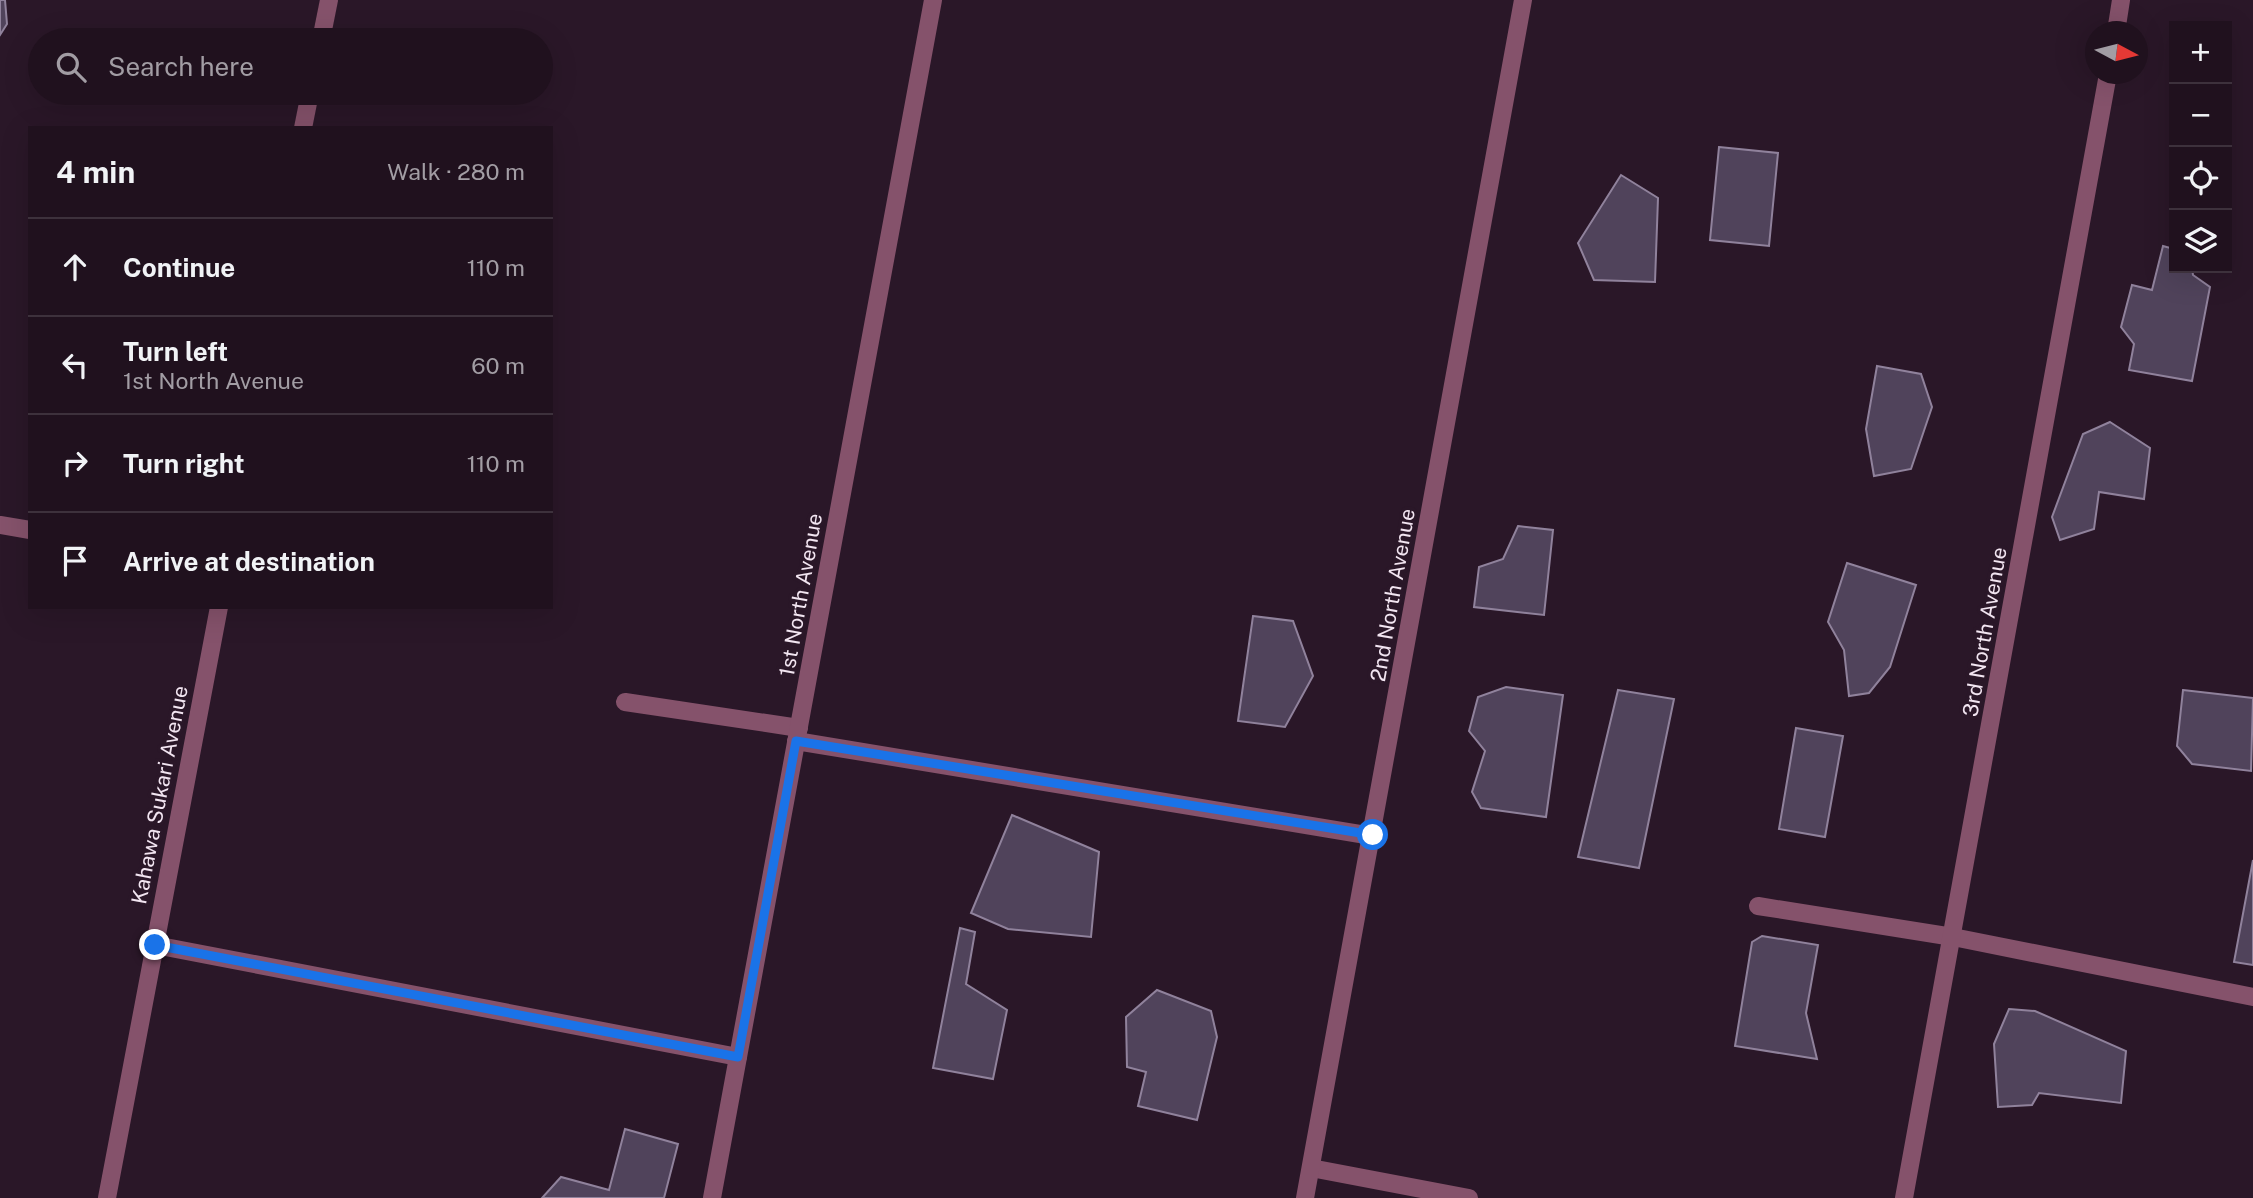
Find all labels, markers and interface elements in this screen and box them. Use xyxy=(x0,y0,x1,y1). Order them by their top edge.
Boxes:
north arrow xyxy=(2085,21,2148,84)
map controls xyxy=(2169,21,2232,273)
button: + xyxy=(2169,21,2232,84)
search box xyxy=(28,28,553,105)
icon: search xyxy=(52,48,90,86)
text: Search here xyxy=(108,51,254,82)
button: − xyxy=(2169,84,2232,147)
button: locate xyxy=(2169,147,2232,210)
text: 4 min xyxy=(56,154,135,190)
text: Walk · 280 m xyxy=(387,158,525,185)
button: layers xyxy=(2169,210,2232,273)
icon: ahead xyxy=(56,248,94,286)
text: Continue xyxy=(123,252,235,283)
text: 110 m xyxy=(467,254,525,281)
text: Turn left xyxy=(123,336,228,367)
icon: left xyxy=(56,346,94,384)
text: 60 m xyxy=(471,352,525,379)
text: 1st North Avenue xyxy=(123,367,304,394)
icon: right xyxy=(56,444,94,482)
text: Turn right xyxy=(123,448,245,479)
text: 110 m xyxy=(467,450,525,477)
street label: 2nd North Avenue xyxy=(1365,506,1420,683)
street label: 1st North Avenue xyxy=(774,511,827,678)
icon: arrive xyxy=(56,542,94,580)
street label: 3rd North Avenue xyxy=(1957,545,2012,719)
text: Arrive at destination xyxy=(123,546,375,577)
street label: Kahawa Sukari Avenue xyxy=(126,684,193,906)
route start xyxy=(1357,819,1388,850)
route end xyxy=(139,929,170,960)

